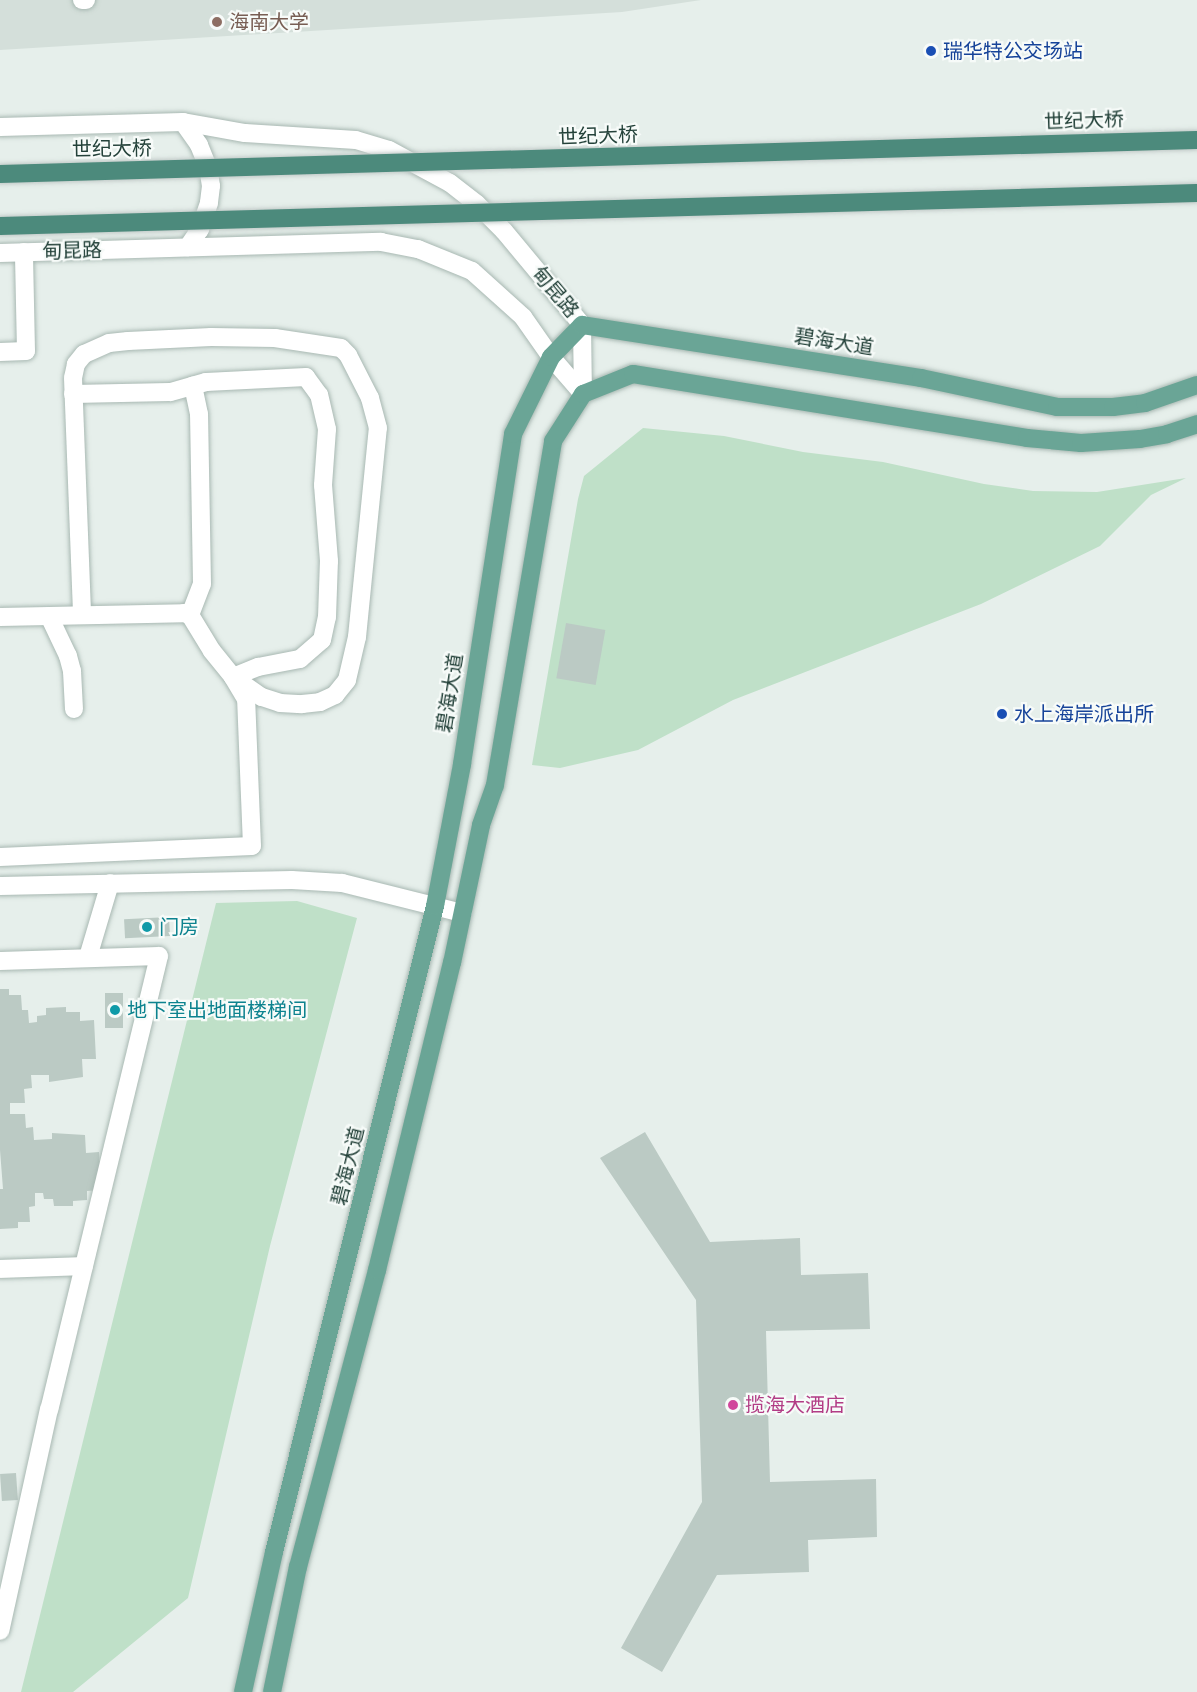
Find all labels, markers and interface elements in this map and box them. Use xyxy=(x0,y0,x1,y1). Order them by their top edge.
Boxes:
place label: 海南大学 xyxy=(229,10,309,34)
marker: 海南大学 xyxy=(210,15,224,29)
place label: 瑞华特公交场站 xyxy=(943,39,1083,63)
marker: 瑞华特公交场站 xyxy=(924,44,938,58)
street label: 世纪大桥 xyxy=(1044,108,1124,134)
street label: 世纪大桥 xyxy=(558,123,638,149)
street label: 世纪大桥 xyxy=(72,136,152,162)
street label: 甸昆路 xyxy=(42,238,102,264)
street label: 甸昆路 xyxy=(527,261,583,323)
street label: 碧海大道 xyxy=(793,324,875,360)
street label: 碧海大道 xyxy=(432,652,468,734)
place label: 水上海岸派出所 xyxy=(1014,702,1154,726)
marker: 水上海岸派出所 xyxy=(995,707,1009,721)
place label: 门房 xyxy=(159,915,199,939)
marker: 门房 xyxy=(140,920,154,934)
place label: 地下室出地面楼梯间 xyxy=(127,998,307,1022)
marker: 地下室出地面楼梯间 xyxy=(108,1003,122,1017)
street label: 碧海大道 xyxy=(327,1124,369,1208)
place label: 揽海大酒店 xyxy=(745,1393,845,1417)
marker: 揽海大酒店 xyxy=(726,1398,740,1412)

